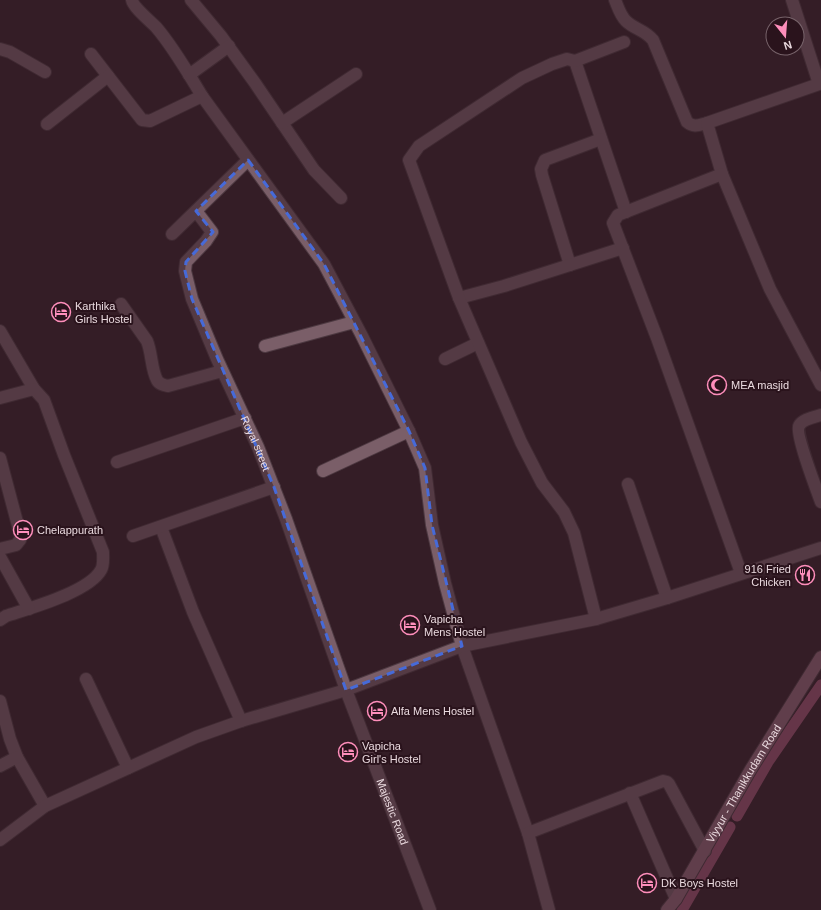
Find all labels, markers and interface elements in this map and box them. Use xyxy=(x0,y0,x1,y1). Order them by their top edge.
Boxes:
north arrow xyxy=(765,16,805,56)
text: N xyxy=(782,39,793,52)
place label: Karthika Girls Hostel xyxy=(75,300,132,325)
hotel icon: Karthika Girls Hostel xyxy=(50,301,72,323)
mosque icon: MEA masjid xyxy=(706,374,728,396)
place label: MEA masjid xyxy=(731,379,789,391)
street label: Royal street xyxy=(238,414,273,473)
hotel icon: Chelappurath xyxy=(12,519,34,541)
place label: Chelappurath xyxy=(37,524,103,536)
place label: 916 Fried Chicken xyxy=(745,563,791,588)
restaurant icon: 916 Fried Chicken xyxy=(794,564,816,586)
place label: Vapicha Mens Hostel xyxy=(424,613,485,638)
hotel icon: Vapicha Mens Hostel xyxy=(399,614,421,636)
hotel icon: Alfa Mens Hostel xyxy=(366,700,388,722)
place label: Alfa Mens Hostel xyxy=(391,705,474,717)
street label: Viyyur - Thanikkudam Road xyxy=(704,722,783,845)
place label: Vapicha Girl's Hostel xyxy=(362,740,421,765)
hotel icon: Vapicha Girl's Hostel xyxy=(337,741,359,763)
street label: Majestic Road xyxy=(374,777,411,846)
hotel icon: DK Boys Hostel xyxy=(636,872,658,894)
place label: DK Boys Hostel xyxy=(661,877,738,889)

